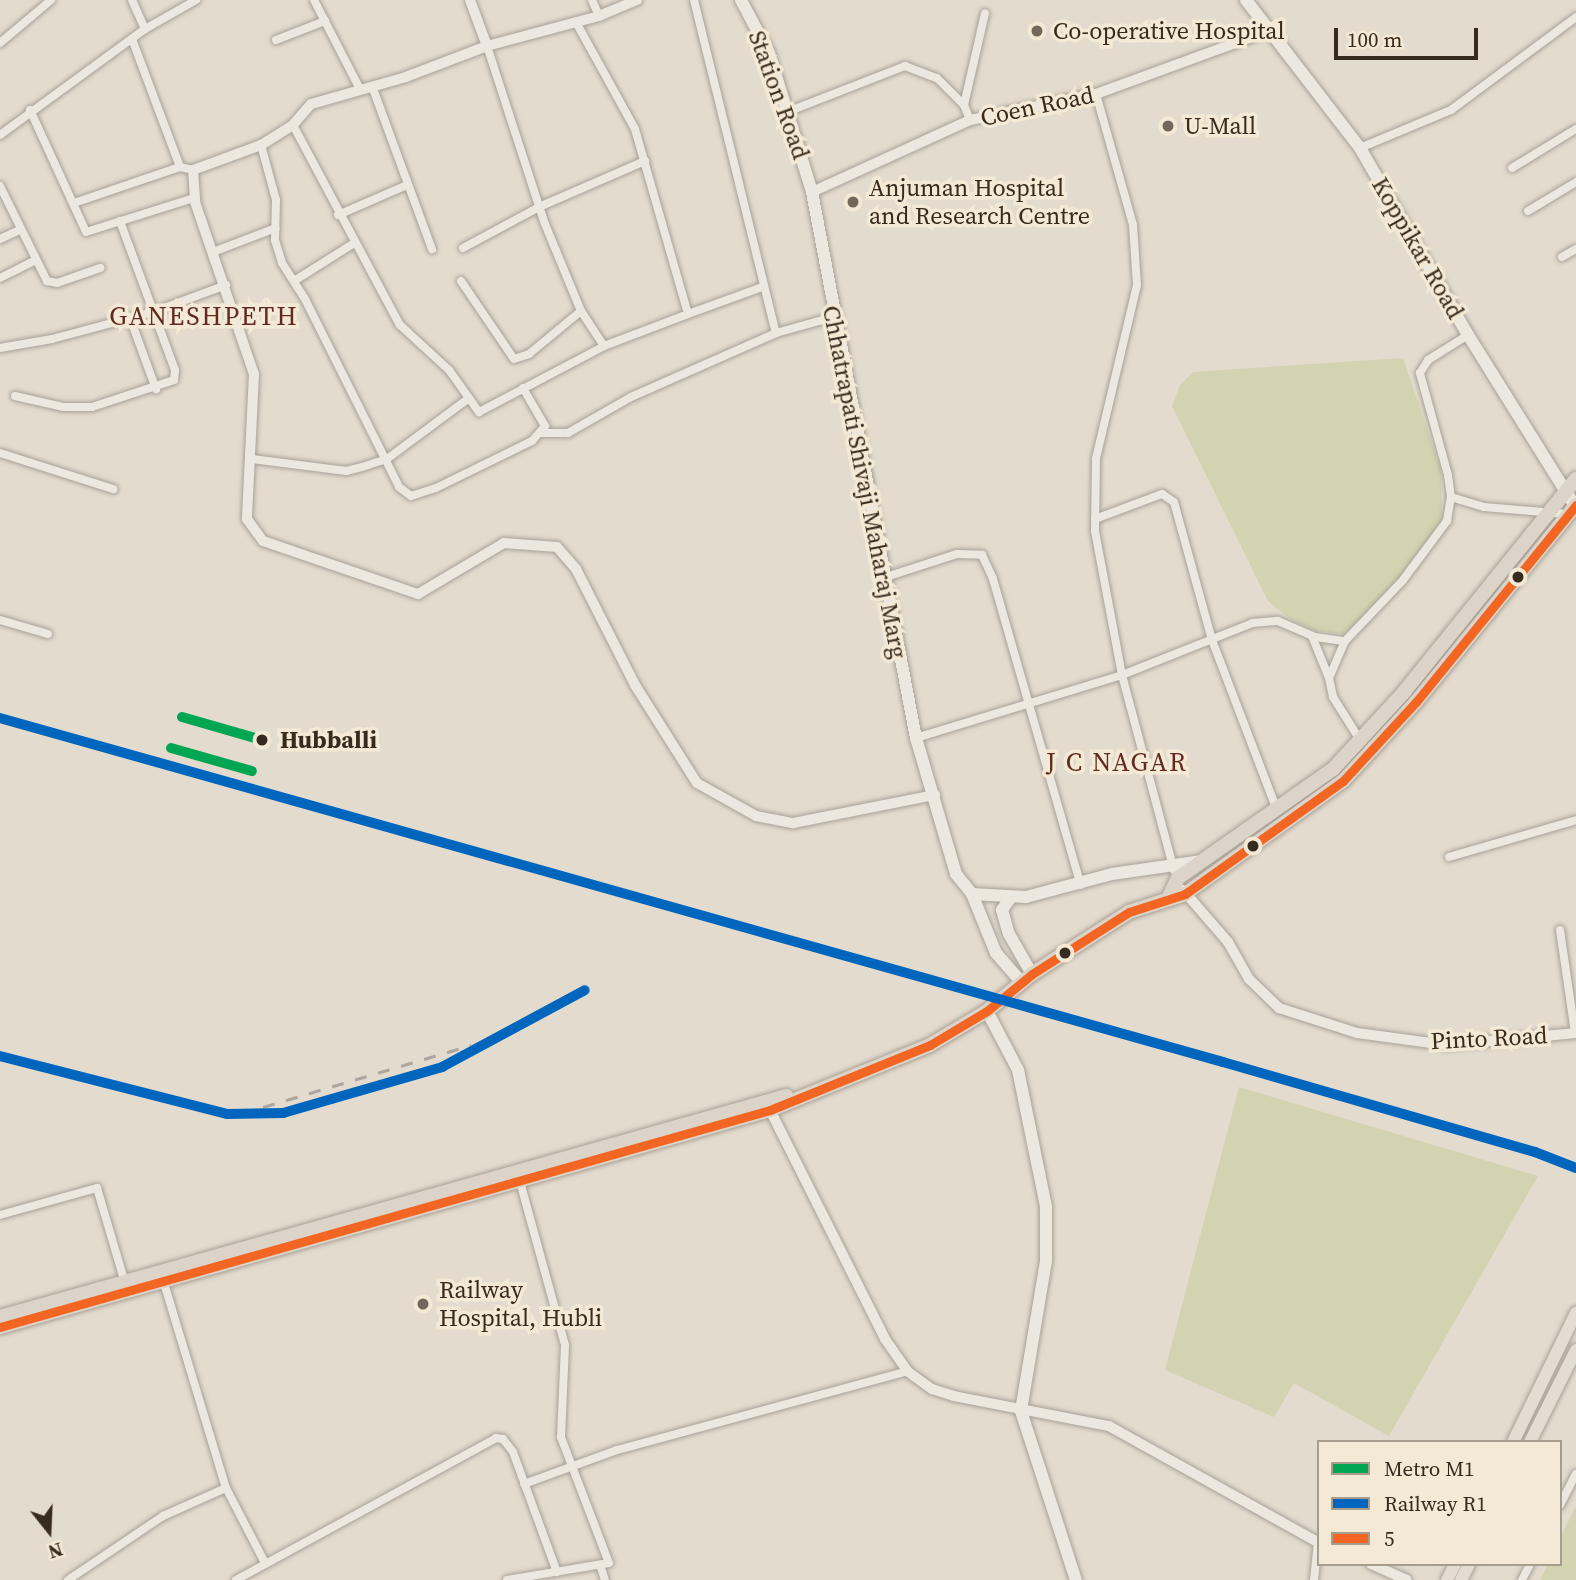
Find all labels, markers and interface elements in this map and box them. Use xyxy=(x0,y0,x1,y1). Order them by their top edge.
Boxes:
scale bar xyxy=(1338,14,1482,58)
place label: Co-operative Hospital xyxy=(1053,17,1285,45)
marker: Co-operative Hospital xyxy=(1027,21,1047,41)
text: 100 m xyxy=(1347,25,1402,54)
street label: Station Road xyxy=(742,27,816,163)
street label: Coen Road xyxy=(978,80,1096,132)
place label: U-Mall xyxy=(1184,112,1256,140)
marker: U-Mall xyxy=(1158,116,1178,136)
street label: Koppikar Road xyxy=(1366,172,1470,324)
place label: Anjuman Hospital and Research Centre xyxy=(869,174,1090,230)
marker: Anjuman Hospital and Research Centre xyxy=(843,192,863,212)
district label: GANESHPETH xyxy=(111,301,297,333)
street label: Chhatrapati Shivaji Maharaj Marg xyxy=(817,303,913,661)
unlabelled marker xyxy=(1511,570,1525,584)
place label: Hubballi xyxy=(280,726,377,754)
marker: Hubballi xyxy=(251,729,273,751)
district label: J C NAGAR xyxy=(1047,747,1187,779)
unlabelled marker xyxy=(1246,839,1260,853)
unlabelled marker xyxy=(1058,946,1072,960)
street label: Pinto Road xyxy=(1430,1021,1548,1055)
place label: Railway Hospital, Hubli xyxy=(439,1276,602,1332)
marker: Railway Hospital, Hubli xyxy=(413,1294,433,1314)
legend xyxy=(1317,1440,1562,1566)
text: Metro M1 xyxy=(1384,1454,1475,1483)
text: Railway R1 xyxy=(1384,1489,1487,1518)
north arrow xyxy=(14,1496,84,1566)
text: 5 xyxy=(1384,1524,1395,1553)
text: N xyxy=(45,1536,66,1565)

